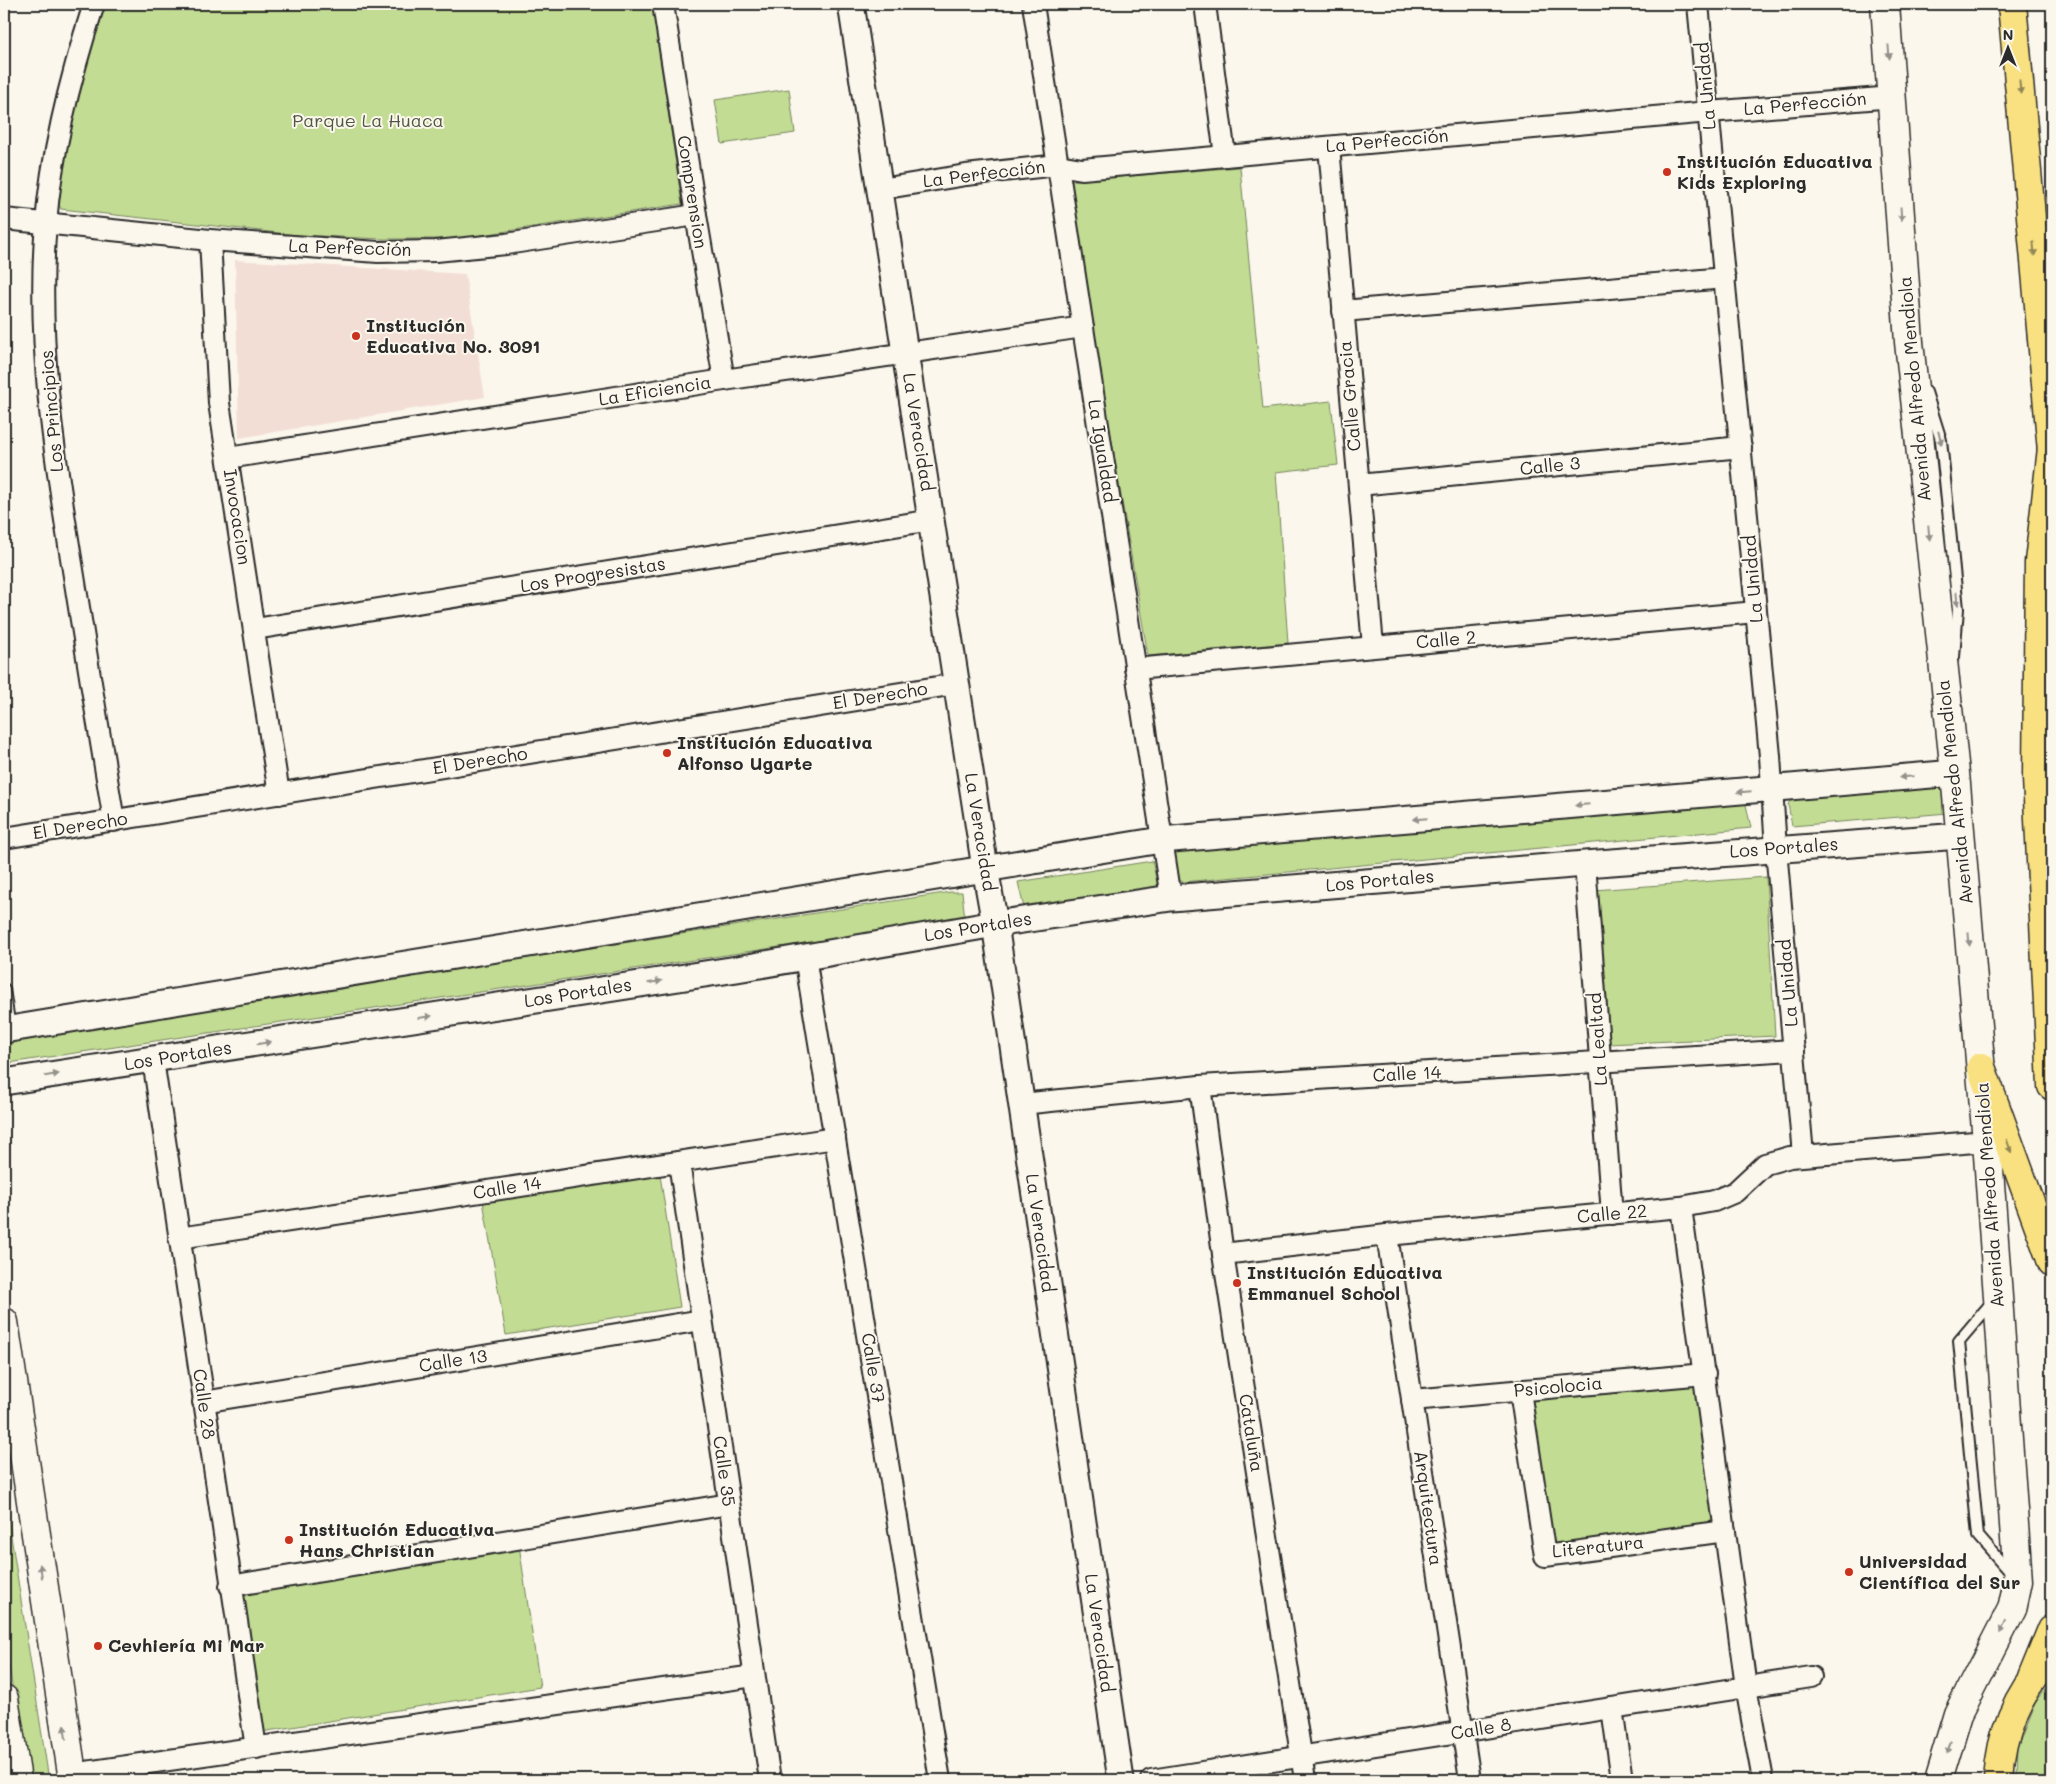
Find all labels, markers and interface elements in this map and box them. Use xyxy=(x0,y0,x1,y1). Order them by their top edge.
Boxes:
north arrow xyxy=(1984,22,2034,72)
text: N xyxy=(2003,25,2013,44)
street label: La Unidad xyxy=(1689,41,1721,131)
one-way arrow xyxy=(1886,45,1894,61)
one-way arrow xyxy=(2016,79,2024,95)
street label: La Perfección xyxy=(1743,86,1867,120)
park label: Parque La Huaca xyxy=(292,108,444,132)
street label: La Perfección xyxy=(1325,123,1449,157)
street label: Comprension xyxy=(672,134,714,250)
place label: Institución Educativa Kids Exploring xyxy=(1677,149,1872,194)
street label: La Perfección xyxy=(921,154,1046,192)
marker: Institución Educativa Kids Exploring xyxy=(1661,166,1673,178)
one-way arrow xyxy=(1897,207,1905,223)
street label: La Perfección xyxy=(288,233,412,261)
one-way arrow xyxy=(2030,241,2038,257)
street label: Avenida Alfredo Mendiola xyxy=(1892,275,1936,503)
place label: Institución Educativa No. 3091 xyxy=(366,313,540,358)
marker: Institución Educativa No. 3091 xyxy=(350,330,362,342)
street label: Calle Gracia xyxy=(1332,340,1366,452)
street label: Los Principios xyxy=(34,349,68,473)
street label: La Eficiencia xyxy=(597,369,713,411)
street label: La Veracidad xyxy=(898,371,940,493)
street label: La Igualdad xyxy=(1083,397,1123,504)
one-way arrow xyxy=(1936,430,1944,445)
street label: Calle 3 xyxy=(1519,450,1581,480)
street label: Invocacion xyxy=(219,467,257,566)
one-way arrow xyxy=(1925,525,1933,541)
street label: La Unidad xyxy=(1736,534,1768,624)
street label: Los Progresistas xyxy=(518,551,667,597)
one-way arrow xyxy=(1953,592,1961,608)
street label: Calle 2 xyxy=(1415,624,1477,654)
street label: El Derecho xyxy=(831,676,929,714)
street label: Avenida Alfredo Mendiola xyxy=(1930,678,1978,906)
place label: Institución Educativa Alfonso Ugarte xyxy=(677,730,872,775)
street label: El Derecho xyxy=(431,741,529,779)
marker: Institución Educativa Alfonso Ugarte xyxy=(661,747,673,759)
street label: La Veracidad xyxy=(960,771,1002,893)
one-way arrow xyxy=(1898,774,1914,782)
one-way arrow xyxy=(1736,788,1752,796)
one-way arrow xyxy=(1574,801,1590,809)
street label: El Derecho xyxy=(31,806,129,844)
one-way arrow xyxy=(1412,815,1428,823)
street label: Los Portales xyxy=(1729,831,1839,863)
street label: Los Portales xyxy=(1325,863,1435,897)
street label: Los Portales xyxy=(922,906,1034,946)
one-way arrow xyxy=(1965,931,1973,947)
street label: La Unidad xyxy=(1771,938,1803,1028)
street label: Los Portales xyxy=(522,972,634,1012)
one-way arrow xyxy=(647,977,663,985)
street label: La Lealtad xyxy=(1582,992,1612,1086)
one-way arrow xyxy=(417,1013,433,1021)
street label: Los Portales xyxy=(122,1035,234,1075)
one-way arrow xyxy=(257,1038,273,1046)
street label: Calle 14 xyxy=(1372,1059,1442,1087)
one-way arrow xyxy=(44,1071,60,1079)
street label: Avenida Alfredo Mendiola xyxy=(1969,1082,2009,1309)
one-way arrow xyxy=(2006,1138,2013,1153)
street label: Calle 14 xyxy=(471,1170,543,1204)
street label: La Veracidad xyxy=(1021,1172,1061,1294)
street label: Calle 22 xyxy=(1576,1198,1648,1228)
place label: Institución Educativa Emmanuel School xyxy=(1247,1260,1442,1305)
marker: Institución Educativa Emmanuel School xyxy=(1231,1277,1243,1289)
street label: Calle 37 xyxy=(857,1331,891,1405)
street label: Calle 13 xyxy=(417,1343,489,1377)
street label: Calle 28 xyxy=(188,1367,222,1441)
street label: Psicolocia xyxy=(1513,1370,1603,1402)
street label: Cataluña xyxy=(1234,1392,1270,1474)
street label: Calle 35 xyxy=(708,1434,742,1508)
street label: Arquitectura xyxy=(1409,1449,1449,1567)
place label: Institución Educativa Hans Christian xyxy=(299,1517,494,1562)
street label: Literatura xyxy=(1551,1529,1645,1563)
marker: Institución Educativa Hans Christian xyxy=(283,1534,295,1546)
place label: Universidad Científica del Sur xyxy=(1859,1549,2020,1594)
one-way arrow xyxy=(37,1563,45,1579)
marker: Universidad Científica del Sur xyxy=(1843,1566,1855,1578)
street label: La Veracidad xyxy=(1080,1572,1120,1694)
one-way arrow xyxy=(1999,1620,2007,1634)
place label: Cevhiería Mi Mar xyxy=(108,1633,264,1657)
marker: Cevhiería Mi Mar xyxy=(92,1640,104,1652)
street label: Calle 8 xyxy=(1449,1711,1513,1745)
one-way arrow xyxy=(61,1724,69,1740)
one-way arrow xyxy=(1945,1740,1953,1755)

